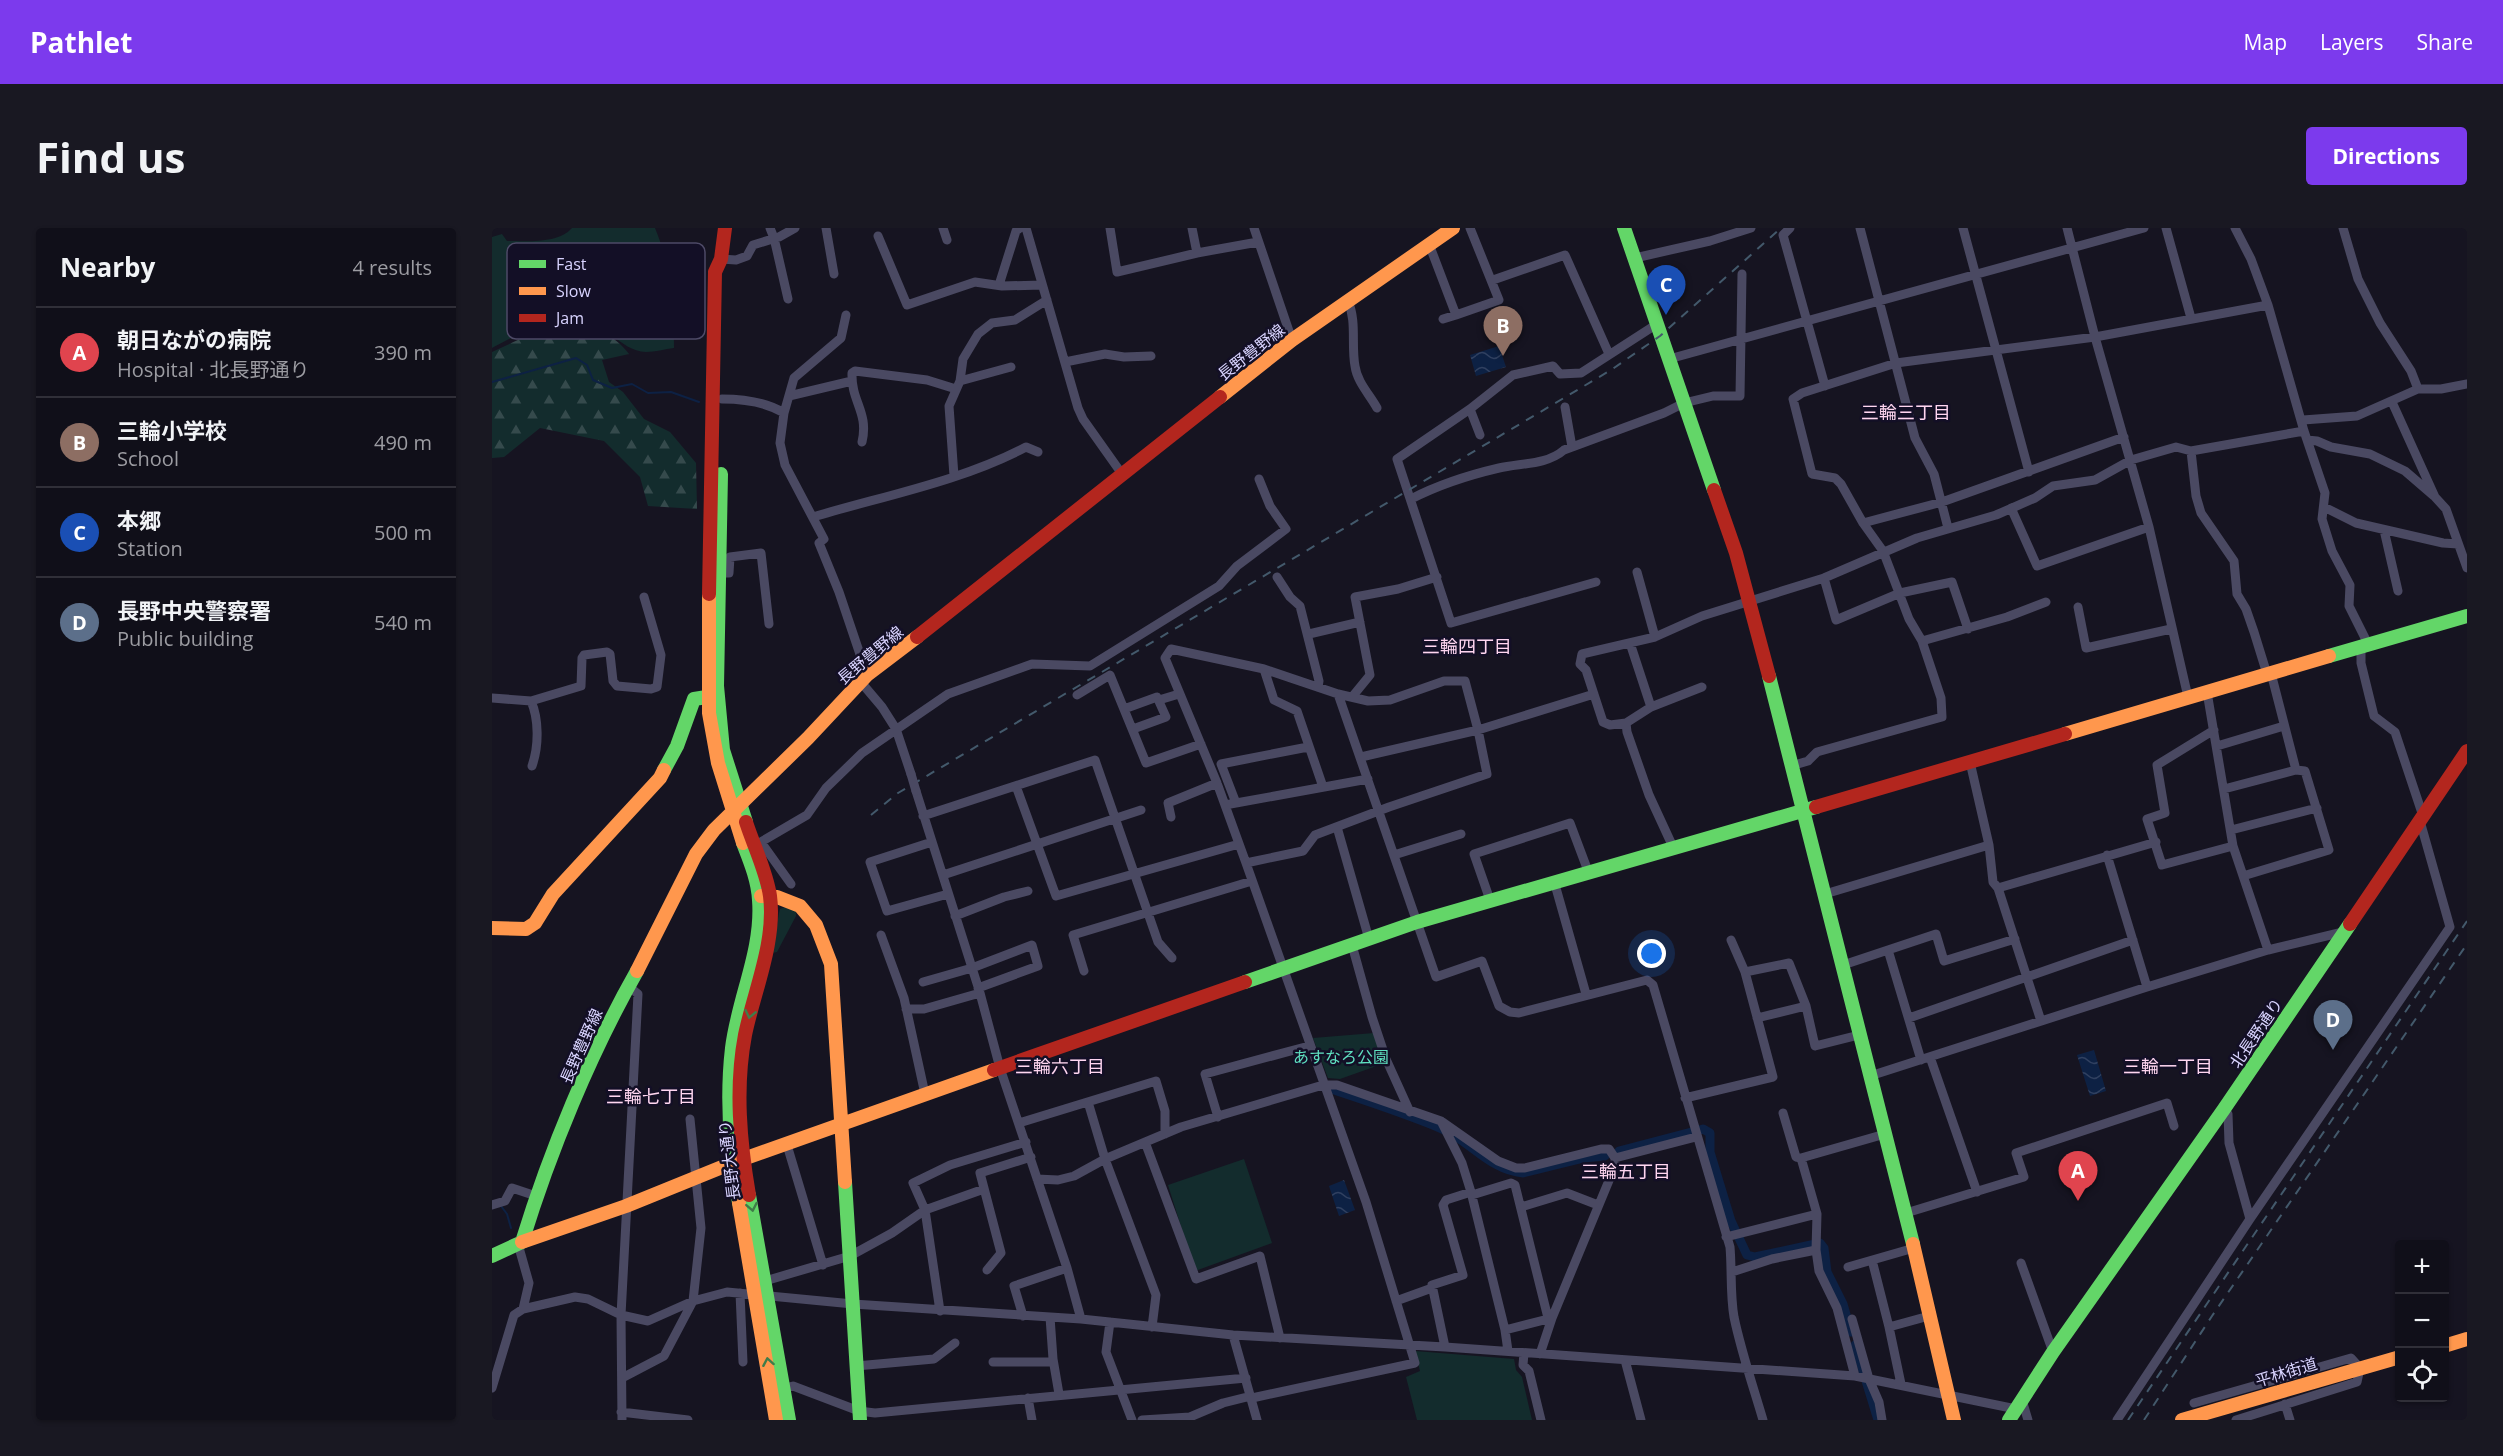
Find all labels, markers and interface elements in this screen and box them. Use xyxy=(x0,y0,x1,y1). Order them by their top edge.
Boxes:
text: Pathlet xyxy=(30,23,132,61)
text: Map xyxy=(2244,28,2287,56)
text: Layers xyxy=(2320,28,2384,56)
text: Share xyxy=(2417,28,2473,56)
button: Directions xyxy=(2306,127,2467,185)
text: Find us xyxy=(36,128,185,185)
legend xyxy=(507,243,705,339)
text: Nearby xyxy=(60,249,155,285)
text: Fast xyxy=(556,253,587,275)
text: 4 results xyxy=(352,254,432,281)
pin: C xyxy=(1646,266,1686,315)
text: Slow xyxy=(556,280,591,302)
pin: B xyxy=(1484,306,1522,356)
text: Jam xyxy=(554,307,584,329)
street label: 長野豊野線 xyxy=(1213,319,1289,385)
text: 朝日ながの病院 xyxy=(117,324,271,354)
text: A xyxy=(73,339,86,366)
text: 390 m xyxy=(374,339,432,366)
text: Hospital · 北長野通り xyxy=(117,356,310,383)
district label: 三輪三丁目 xyxy=(1861,400,1951,424)
text: 三輪小学校 xyxy=(117,415,227,445)
text: B xyxy=(73,429,86,456)
text: 490 m xyxy=(374,429,432,456)
text: School xyxy=(117,445,179,472)
text: 本郷 xyxy=(117,505,161,535)
text: C xyxy=(73,519,86,546)
text: 500 m xyxy=(374,519,432,546)
text: Station xyxy=(117,535,183,562)
text: 長野中央警察署 xyxy=(117,595,271,625)
text: D xyxy=(72,609,87,636)
text: 540 m xyxy=(374,609,432,636)
street label: 長野豊野線 xyxy=(832,621,908,689)
text: Public building xyxy=(117,625,253,652)
district label: 三輪四丁目 xyxy=(1422,634,1512,658)
your location xyxy=(1637,939,1666,968)
street label: 北長野通り xyxy=(2225,994,2287,1072)
pin: D xyxy=(2314,1000,2352,1050)
street label: 長野豊野線 xyxy=(555,1005,607,1087)
one-way arrow xyxy=(744,1009,757,1019)
park label: あすなろ公園 xyxy=(1293,1046,1389,1068)
district label: 三輪六丁目 xyxy=(1015,1054,1105,1078)
district label: 三輪一丁目 xyxy=(2123,1054,2213,1078)
district label: 三輪七丁目 xyxy=(606,1084,696,1108)
street label: 長野大通り xyxy=(713,1119,745,1201)
pin: A xyxy=(2058,1152,2098,1201)
district label: 三輪五丁目 xyxy=(1581,1159,1671,1183)
one-way arrow xyxy=(745,1202,758,1212)
map controls xyxy=(2395,1240,2449,1402)
button: + xyxy=(2395,1240,2449,1294)
button: − xyxy=(2395,1294,2449,1348)
button: locate xyxy=(2395,1348,2449,1402)
street label: 平林街道 xyxy=(2252,1352,2320,1392)
one-way arrow xyxy=(762,1357,774,1367)

